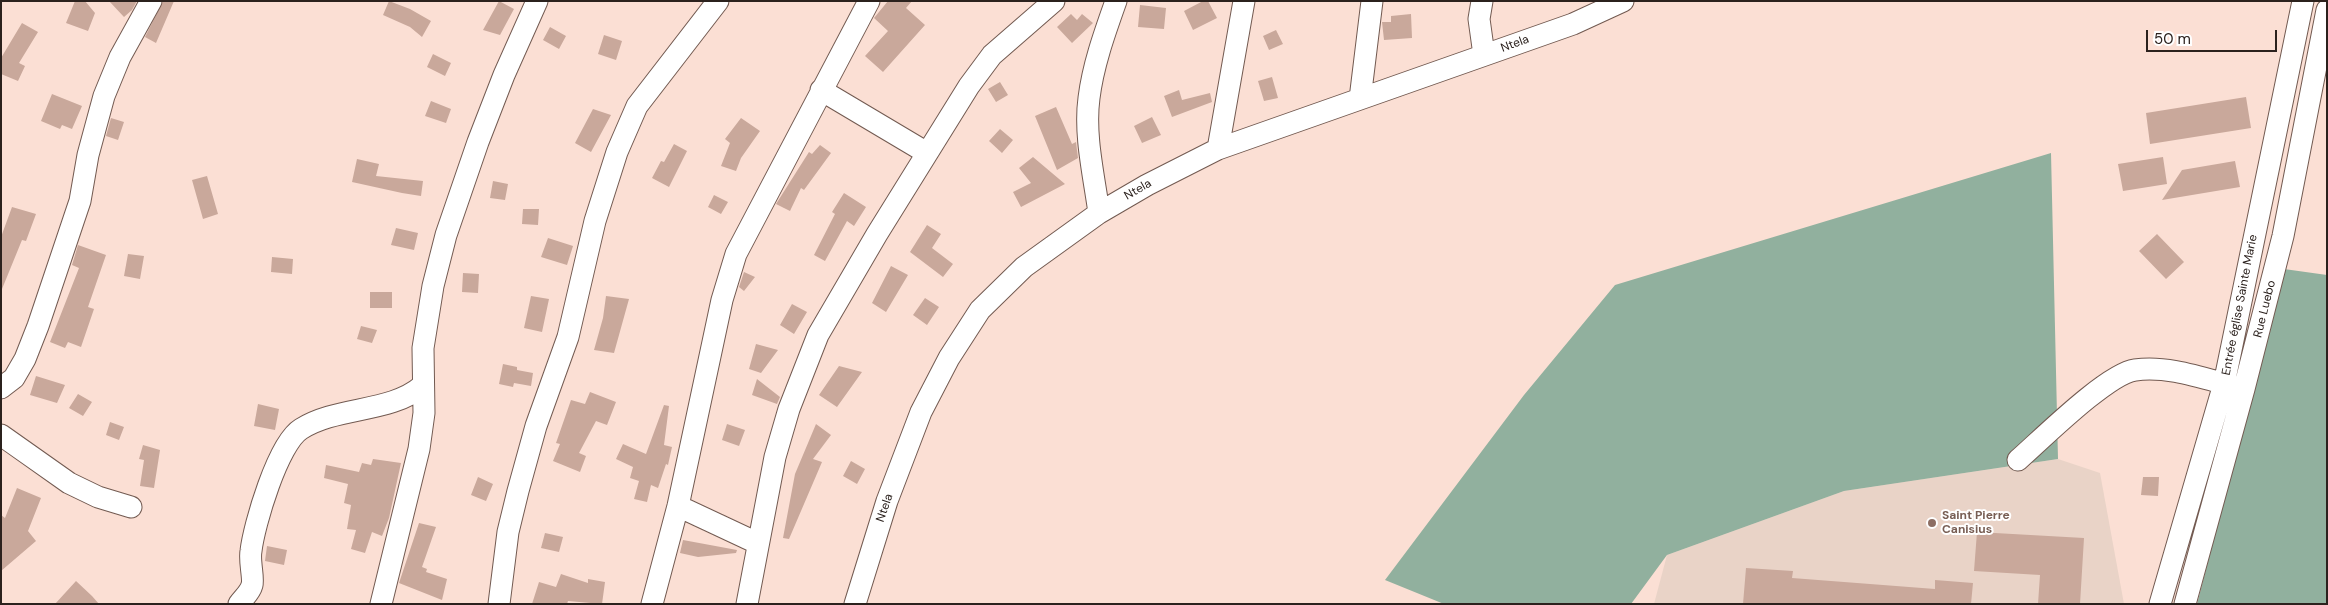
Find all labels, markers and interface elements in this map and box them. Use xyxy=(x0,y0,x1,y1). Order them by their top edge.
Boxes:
scale bar xyxy=(2148,20,2279,52)
text: 50 m xyxy=(2154,29,2191,49)
street label: Ntela xyxy=(1499,32,1531,56)
street label: Ntela xyxy=(1122,177,1154,203)
street label: Entrée église Sainte Marie xyxy=(2219,233,2261,377)
street label: Rue Luebo xyxy=(2251,279,2279,339)
street label: Ntela xyxy=(873,492,897,524)
place label: Saint Pierre Canisius xyxy=(1942,509,2010,537)
marker: Saint Pierre Canisius xyxy=(1926,517,1938,529)

